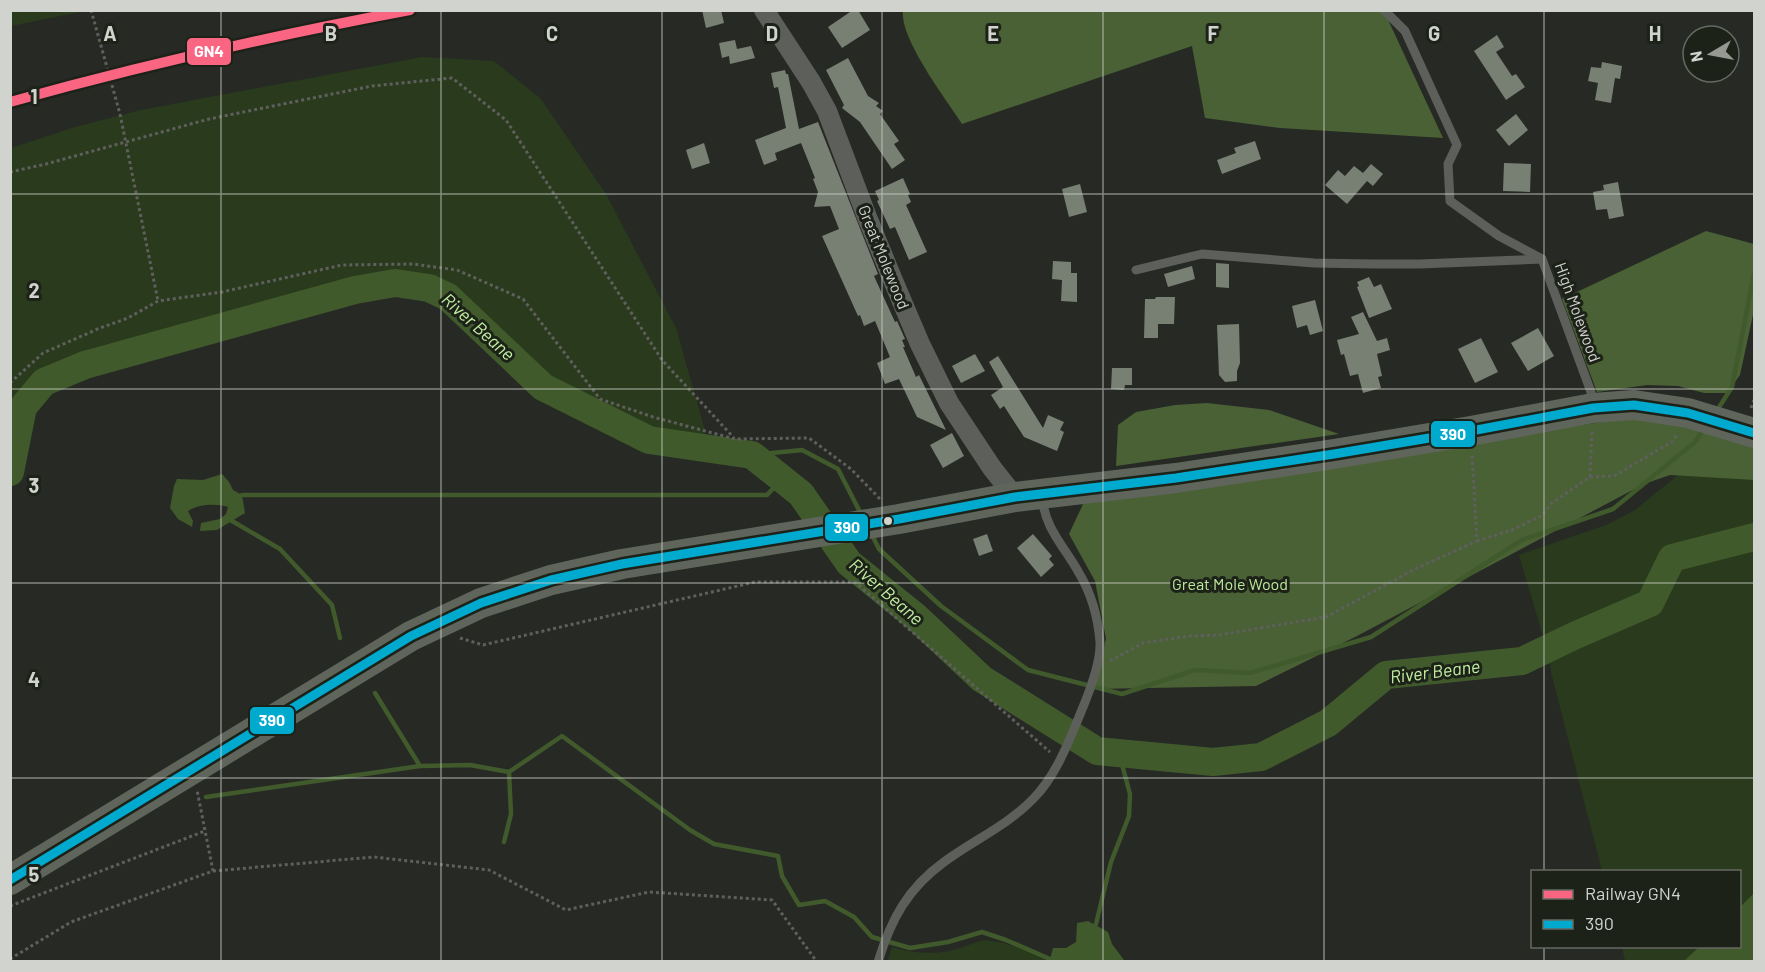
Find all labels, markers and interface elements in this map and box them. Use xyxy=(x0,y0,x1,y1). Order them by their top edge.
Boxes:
text: A xyxy=(103,21,117,45)
text: B xyxy=(325,21,337,45)
text: C xyxy=(546,21,558,45)
text: D xyxy=(766,21,778,45)
text: E xyxy=(987,21,999,45)
text: F xyxy=(1207,21,1219,45)
text: G xyxy=(1428,21,1440,45)
text: H xyxy=(1649,21,1661,45)
north arrow xyxy=(1681,24,1741,84)
line badge: GN4 xyxy=(186,37,232,66)
text: GN4 xyxy=(194,41,224,60)
text: N xyxy=(1685,50,1706,64)
text: 1 xyxy=(30,84,38,108)
street label: Great Molewood xyxy=(855,202,914,312)
street label: High Molewood xyxy=(1552,259,1605,364)
text: 2 xyxy=(28,278,40,302)
water label: River Beane xyxy=(438,288,520,365)
line badge: 390 xyxy=(1430,420,1476,448)
text: 390 xyxy=(1440,424,1466,443)
text: 3 xyxy=(29,473,39,497)
line badge: 390 xyxy=(824,513,869,542)
unlabelled marker xyxy=(882,515,894,527)
text: 390 xyxy=(834,517,860,536)
water label: River Beane xyxy=(845,553,928,629)
park label: Great Mole Wood xyxy=(1172,574,1288,593)
water label: River Beane xyxy=(1389,655,1481,687)
text: 4 xyxy=(28,667,40,691)
line badge: 390 xyxy=(249,706,295,735)
text: 390 xyxy=(259,710,285,729)
text: 5 xyxy=(29,862,40,886)
legend xyxy=(1531,870,1741,948)
text: Railway GN4 xyxy=(1585,882,1681,904)
text: 390 xyxy=(1585,912,1614,934)

